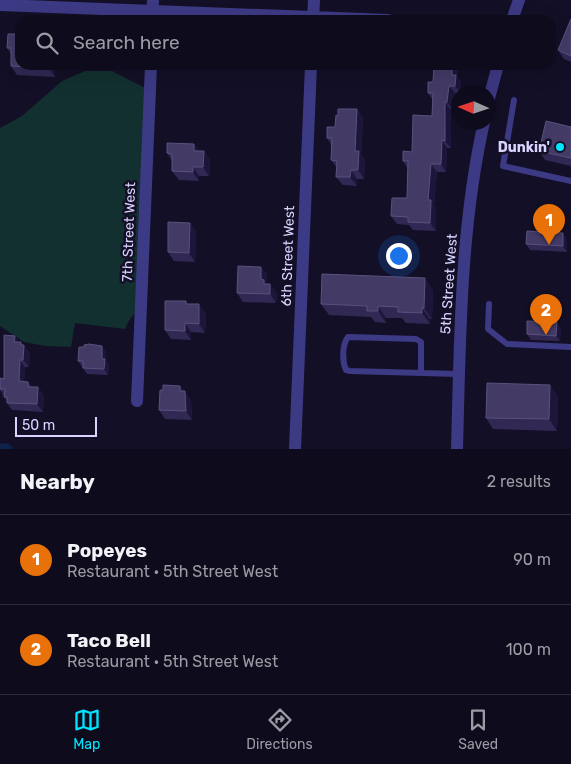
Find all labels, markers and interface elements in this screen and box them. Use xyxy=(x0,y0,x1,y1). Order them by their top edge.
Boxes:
search box xyxy=(15,15,556,70)
icon: search xyxy=(33,29,61,57)
text: Search here xyxy=(73,31,180,54)
north arrow xyxy=(451,85,496,130)
place label: Dunkin' xyxy=(498,139,550,156)
marker: Dunkin' xyxy=(554,141,566,153)
street label: 7th Street West xyxy=(119,181,139,282)
pin: 1 xyxy=(533,204,565,245)
street label: 6th Street West xyxy=(278,205,298,307)
street label: 5th Street West xyxy=(437,233,461,335)
your location xyxy=(386,243,412,269)
pin: 2 xyxy=(530,294,562,335)
scale bar xyxy=(15,414,98,437)
text: 50 m xyxy=(22,417,55,434)
text: Nearby xyxy=(20,469,95,494)
text: 2 results xyxy=(487,472,551,491)
text: Popeyes xyxy=(67,539,147,562)
text: 1 xyxy=(32,550,40,569)
text: 90 m xyxy=(513,550,551,569)
text: Restaurant · 5th Street West xyxy=(67,562,278,581)
text: Taco Bell xyxy=(67,629,151,652)
text: 2 xyxy=(31,640,41,659)
text: 100 m xyxy=(506,640,551,659)
text: Restaurant · 5th Street West xyxy=(67,652,278,671)
tab: Map xyxy=(73,706,101,753)
tab: Directions xyxy=(246,706,313,753)
tab: Saved xyxy=(458,706,498,753)

